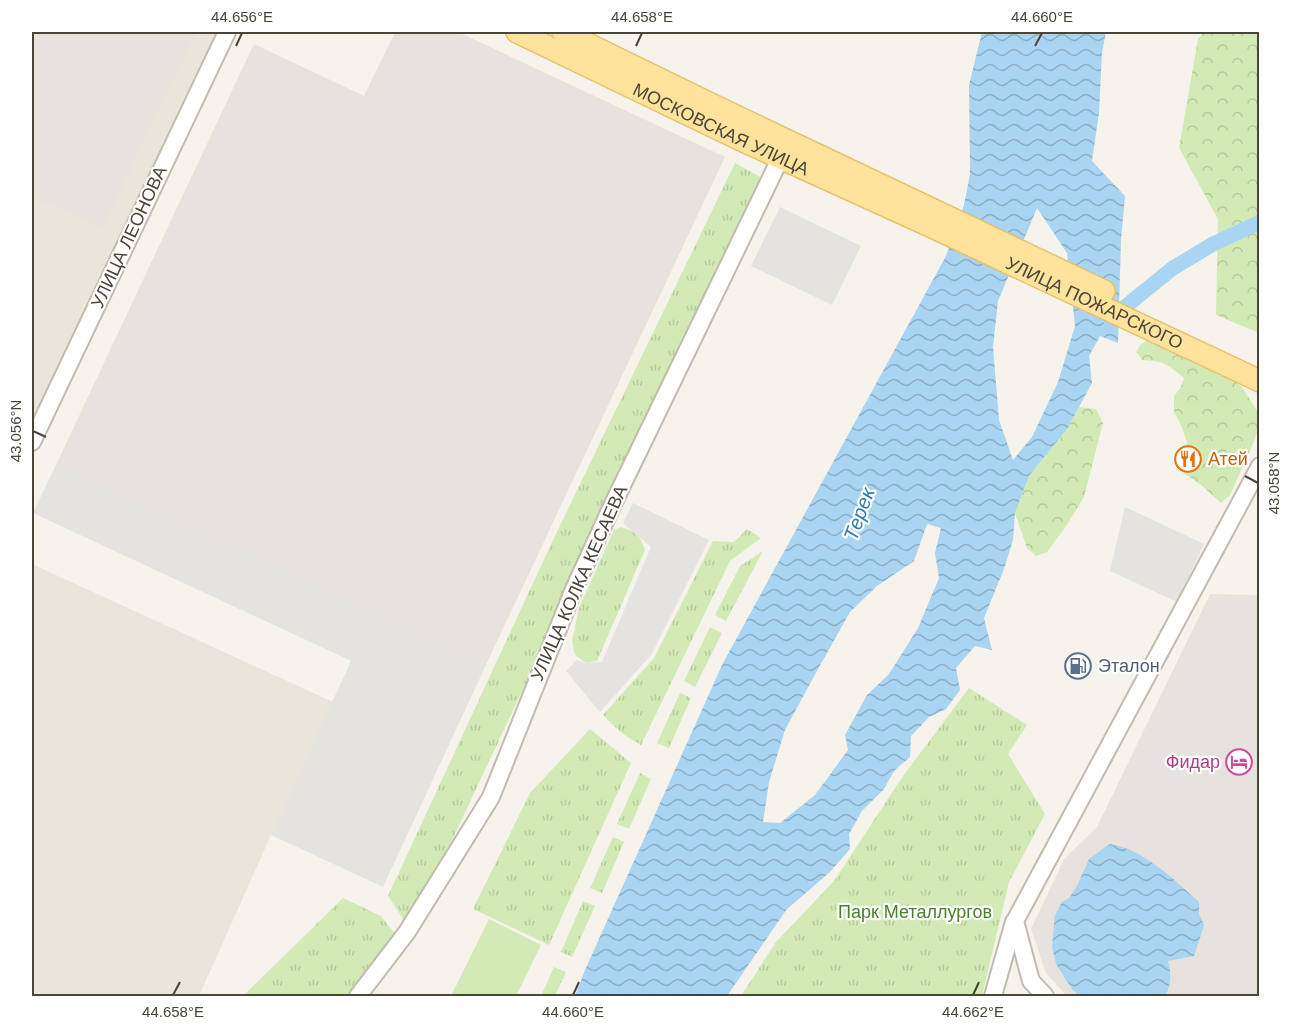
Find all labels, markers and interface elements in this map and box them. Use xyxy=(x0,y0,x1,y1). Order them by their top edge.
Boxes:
text: 44.656°E xyxy=(211,8,273,25)
text: 44.658°E xyxy=(611,8,673,25)
text: 44.660°E xyxy=(1011,8,1073,25)
street label: МОСКОВСКАЯ УЛИЦА xyxy=(630,79,812,179)
street label: УЛИЦА ЛЕОНОВА xyxy=(87,163,171,311)
street label: УЛИЦА ПОЖАРСКОГО xyxy=(1003,253,1186,353)
text: 43.056°N xyxy=(7,400,24,462)
restaurant icon: Атей xyxy=(1173,444,1203,474)
place label: Атей xyxy=(1208,449,1248,469)
text: 43.058°N xyxy=(1265,452,1282,514)
street label: УЛИЦА КОЛКА КЕСАЕВА xyxy=(527,482,631,684)
water label: Терек xyxy=(839,483,879,543)
fuel station icon: Эталон xyxy=(1063,651,1093,681)
place label: Эталон xyxy=(1098,656,1160,676)
hotel icon: Фидар xyxy=(1224,747,1254,777)
place label: Фидар xyxy=(1166,752,1220,772)
park label: Парк Металлургов xyxy=(838,902,992,922)
text: 44.658°E xyxy=(142,1003,204,1020)
text: 44.660°E xyxy=(542,1003,604,1020)
text: 44.662°E xyxy=(942,1003,1004,1020)

